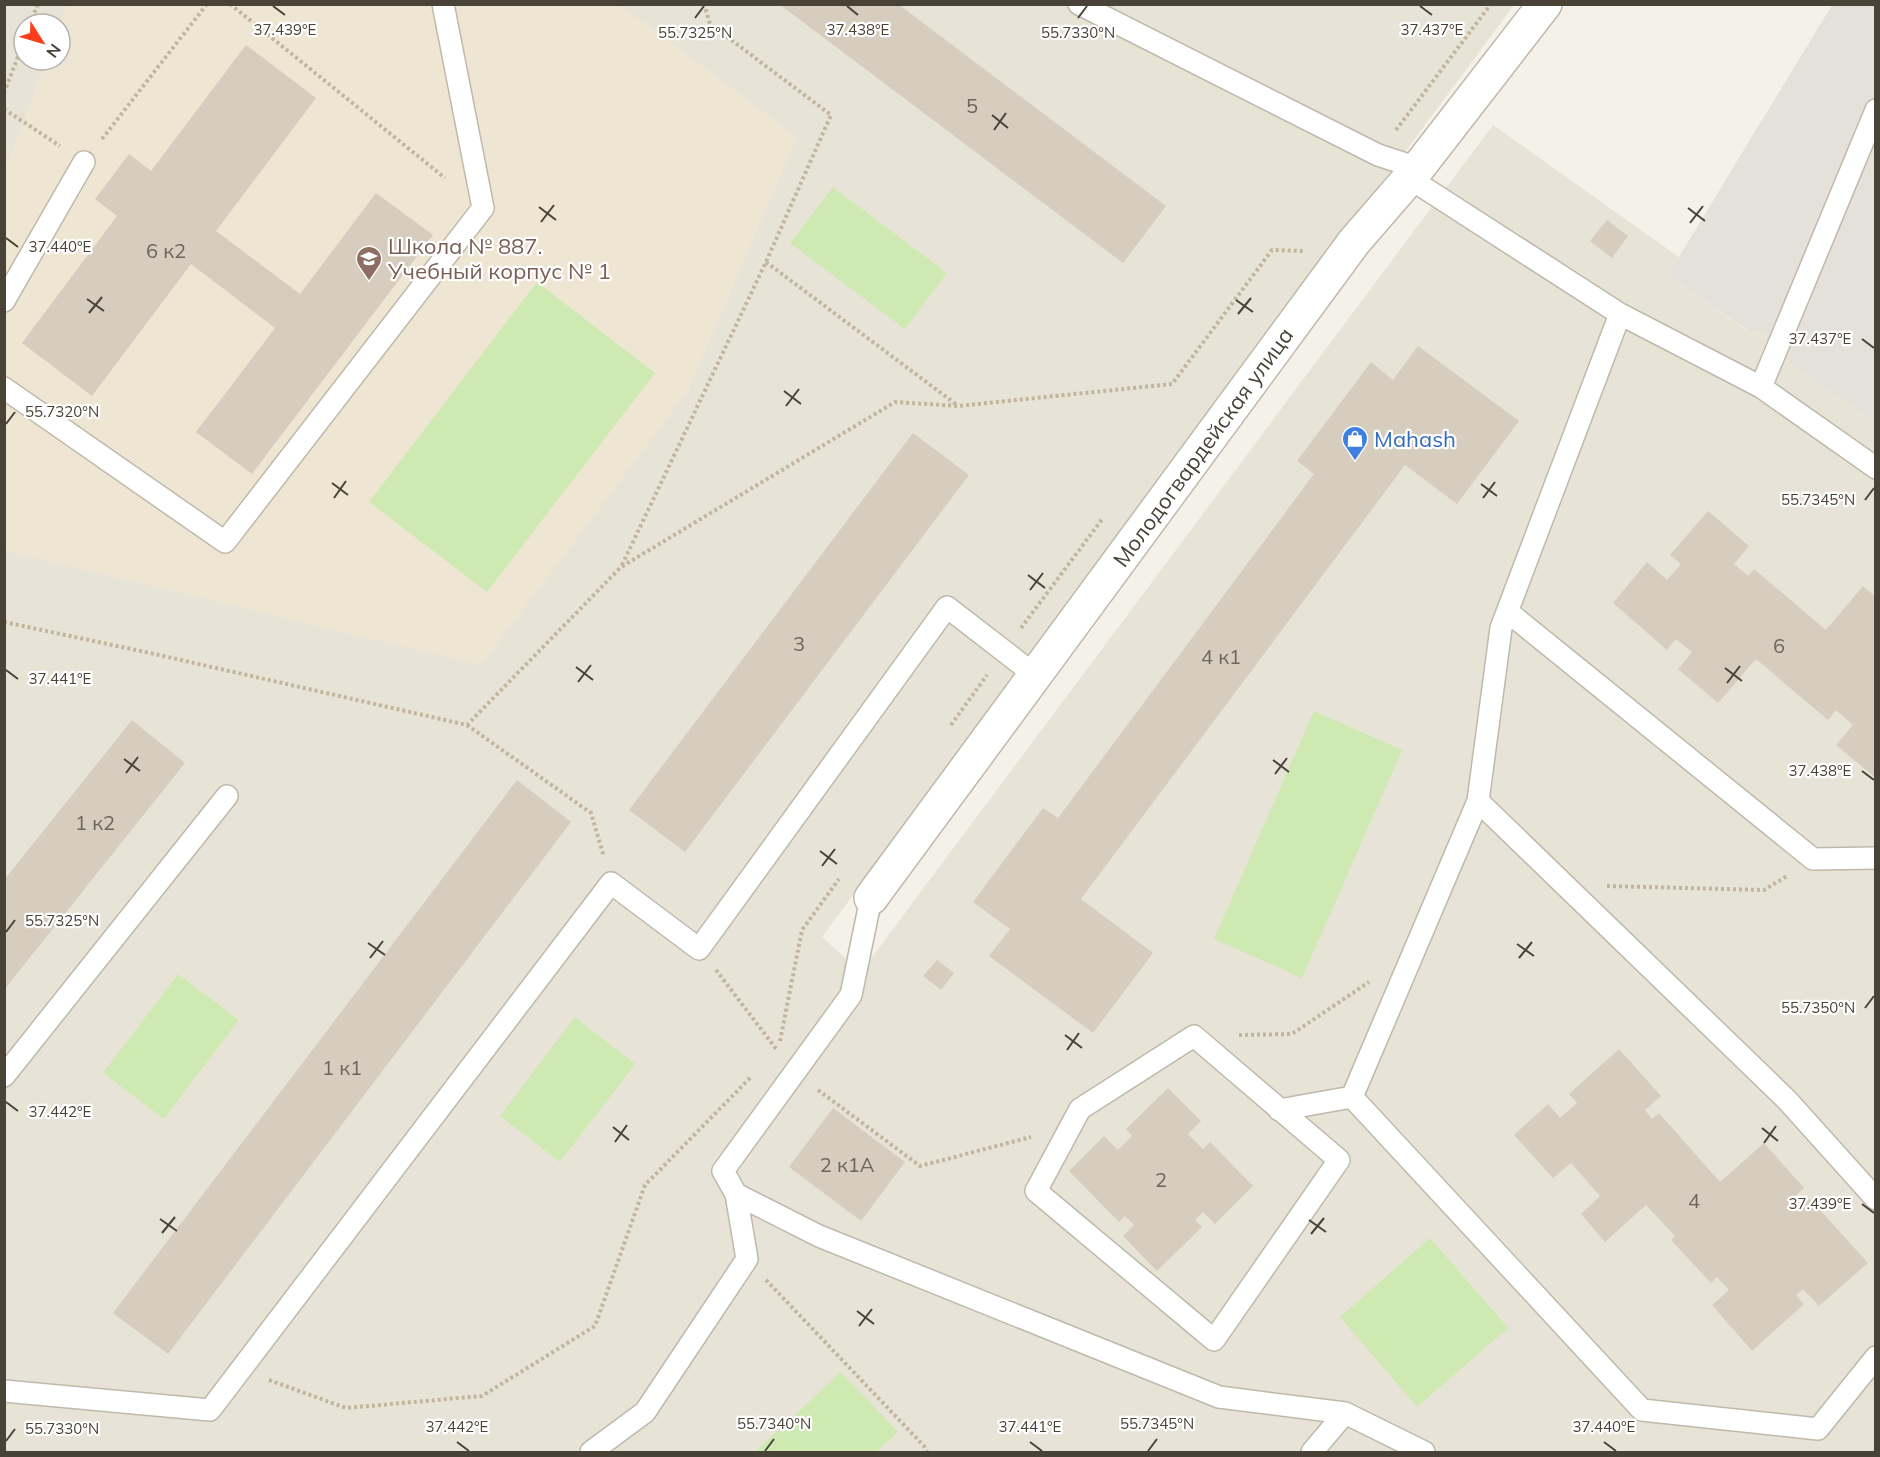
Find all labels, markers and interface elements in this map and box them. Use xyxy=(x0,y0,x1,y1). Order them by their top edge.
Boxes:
north arrow xyxy=(12,12,72,72)
text: 37.439°E xyxy=(254,20,317,39)
text: 37.438°E xyxy=(827,20,890,39)
text: 37.437°E xyxy=(1401,20,1464,39)
text: 55.7325°N xyxy=(658,23,732,42)
text: 55.7330°N xyxy=(1041,23,1115,42)
text: N xyxy=(42,40,66,62)
house number: 5 xyxy=(966,93,978,118)
place label: Школа № 887. Учебный корпус № 1 xyxy=(387,232,611,285)
text: 37.440°E xyxy=(29,237,92,256)
house number: 6 к2 xyxy=(146,238,186,263)
school or university icon: Школа № 887. Учебный корпус № 1 xyxy=(354,244,384,282)
street label: Молодогвардейская улица xyxy=(1107,322,1299,572)
text: 37.437°E xyxy=(1789,329,1852,348)
text: 55.7320°N xyxy=(25,402,99,421)
shop icon: Mahash xyxy=(1340,424,1370,462)
place label: Mahash xyxy=(1374,425,1456,453)
text: 55.7345°N xyxy=(1781,490,1855,509)
house number: 3 xyxy=(793,631,805,656)
house number: 6 xyxy=(1773,633,1785,658)
house number: 4 к1 xyxy=(1201,644,1241,669)
text: 37.441°E xyxy=(29,669,92,688)
text: 37.438°E xyxy=(1789,761,1852,780)
house number: 1 к2 xyxy=(75,810,115,835)
text: 55.7325°N xyxy=(25,911,99,930)
text: 55.7350°N xyxy=(1781,998,1855,1017)
house number: 1 к1 xyxy=(322,1055,362,1080)
text: 37.442°E xyxy=(29,1102,92,1121)
house number: 2 к1А xyxy=(820,1152,875,1177)
house number: 2 xyxy=(1155,1167,1167,1192)
house number: 4 xyxy=(1688,1188,1700,1213)
text: 37.439°E xyxy=(1789,1194,1852,1213)
text: 55.7340°N xyxy=(737,1414,811,1433)
text: 55.7345°N xyxy=(1120,1414,1194,1433)
text: 37.442°E xyxy=(426,1417,489,1436)
text: 37.441°E xyxy=(999,1417,1062,1436)
text: 37.440°E xyxy=(1573,1417,1636,1436)
text: 55.7330°N xyxy=(25,1419,99,1438)

